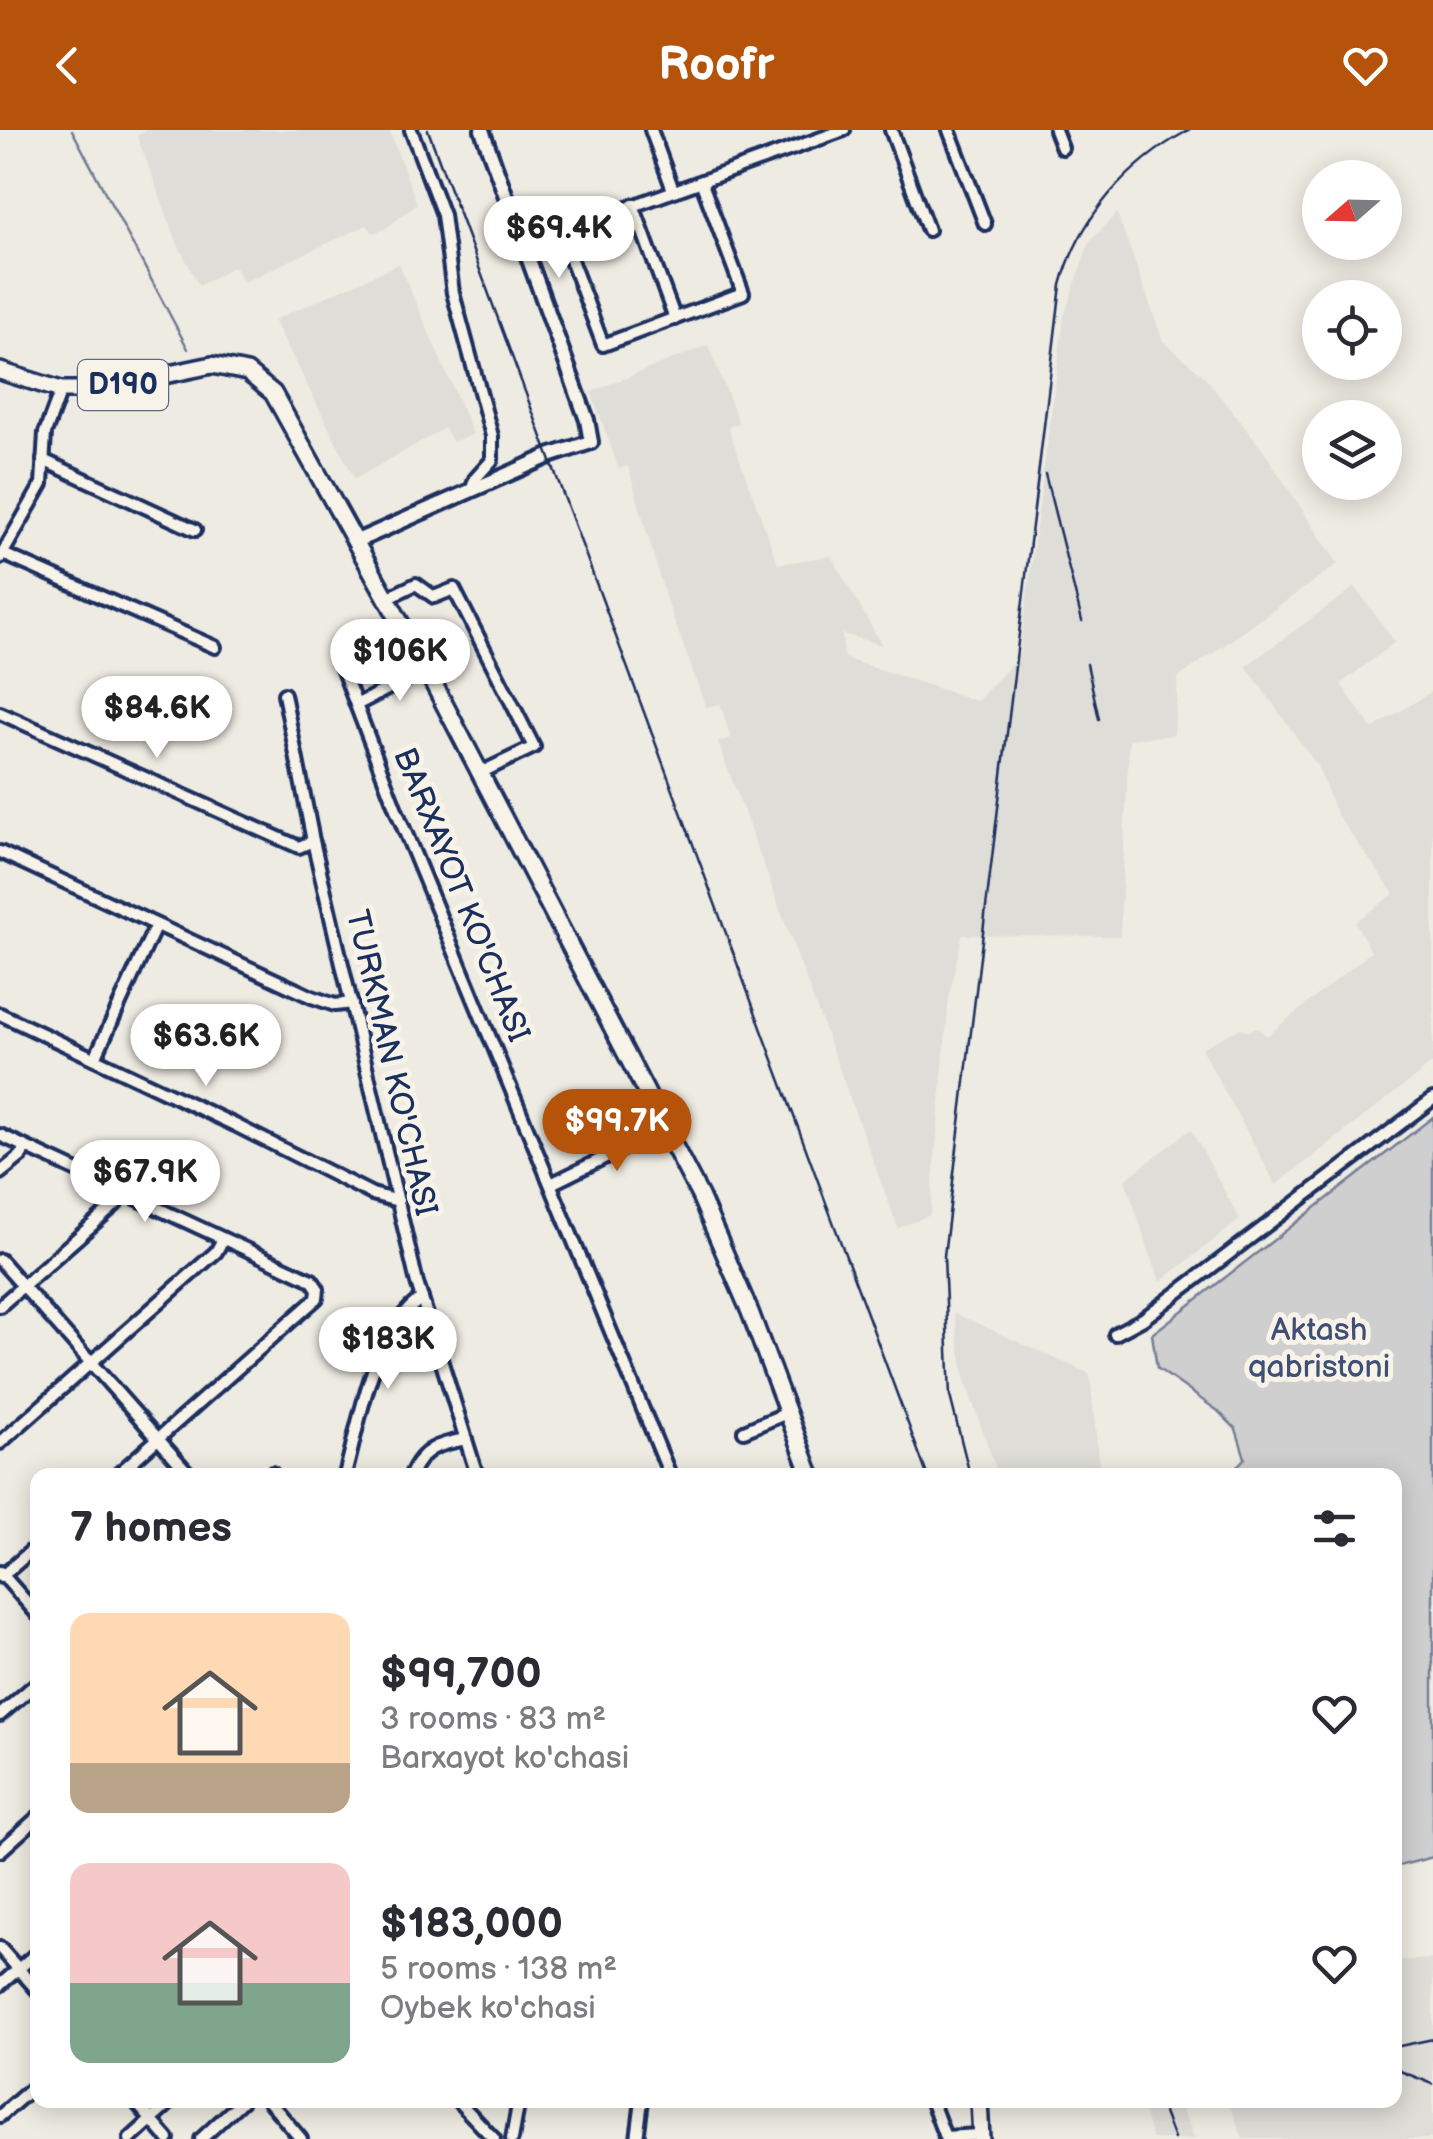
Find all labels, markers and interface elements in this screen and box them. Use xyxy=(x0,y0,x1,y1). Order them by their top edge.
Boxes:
icon: back xyxy=(40,38,95,93)
text: Roofr xyxy=(659,38,774,93)
icon: heart xyxy=(1338,38,1393,93)
north arrow xyxy=(1302,160,1402,260)
map controls xyxy=(1302,160,1402,500)
pin: $69.4K xyxy=(478,196,640,281)
text: $69.4K xyxy=(506,209,612,248)
button: locate xyxy=(1302,280,1402,380)
road number: D190 xyxy=(78,360,168,410)
button: layers xyxy=(1302,400,1402,500)
pin: $106K xyxy=(330,619,470,704)
text: $106K xyxy=(352,632,448,671)
pin: $84.6K xyxy=(76,676,238,761)
text: $84.6K xyxy=(103,689,211,728)
street label: BARXAYOT KO'CHASI xyxy=(384,742,538,1048)
street label: TURKMAN KO'CHASI xyxy=(337,906,445,1220)
pin: $63.6K xyxy=(125,1004,287,1089)
text: $63.6K xyxy=(152,1017,260,1056)
pin: $99.7K xyxy=(536,1089,698,1174)
text: $99.7K xyxy=(564,1102,670,1141)
pin: $67.9K xyxy=(64,1140,226,1225)
text: $67.9K xyxy=(92,1153,198,1192)
pin: $183K xyxy=(318,1307,458,1392)
park label: Aktash qabristoni xyxy=(1248,1311,1390,1387)
text: $183K xyxy=(341,1320,435,1359)
icon: filters xyxy=(1307,1501,1362,1556)
text: 7 homes xyxy=(70,1503,232,1554)
text: $99,700 xyxy=(380,1649,542,1700)
icon: home xyxy=(150,1653,270,1773)
icon: heart xyxy=(1307,1686,1362,1741)
text: 3 rooms · 83 m² xyxy=(380,1700,606,1739)
text: Barxayot ko'chasi xyxy=(380,1739,629,1778)
text: $183,000 xyxy=(380,1899,563,1950)
icon: home xyxy=(150,1903,270,2023)
icon: heart xyxy=(1307,1936,1362,1991)
text: 5 rooms · 138 m² xyxy=(380,1950,617,1989)
text: Oybek ko'chasi xyxy=(380,1989,596,2028)

